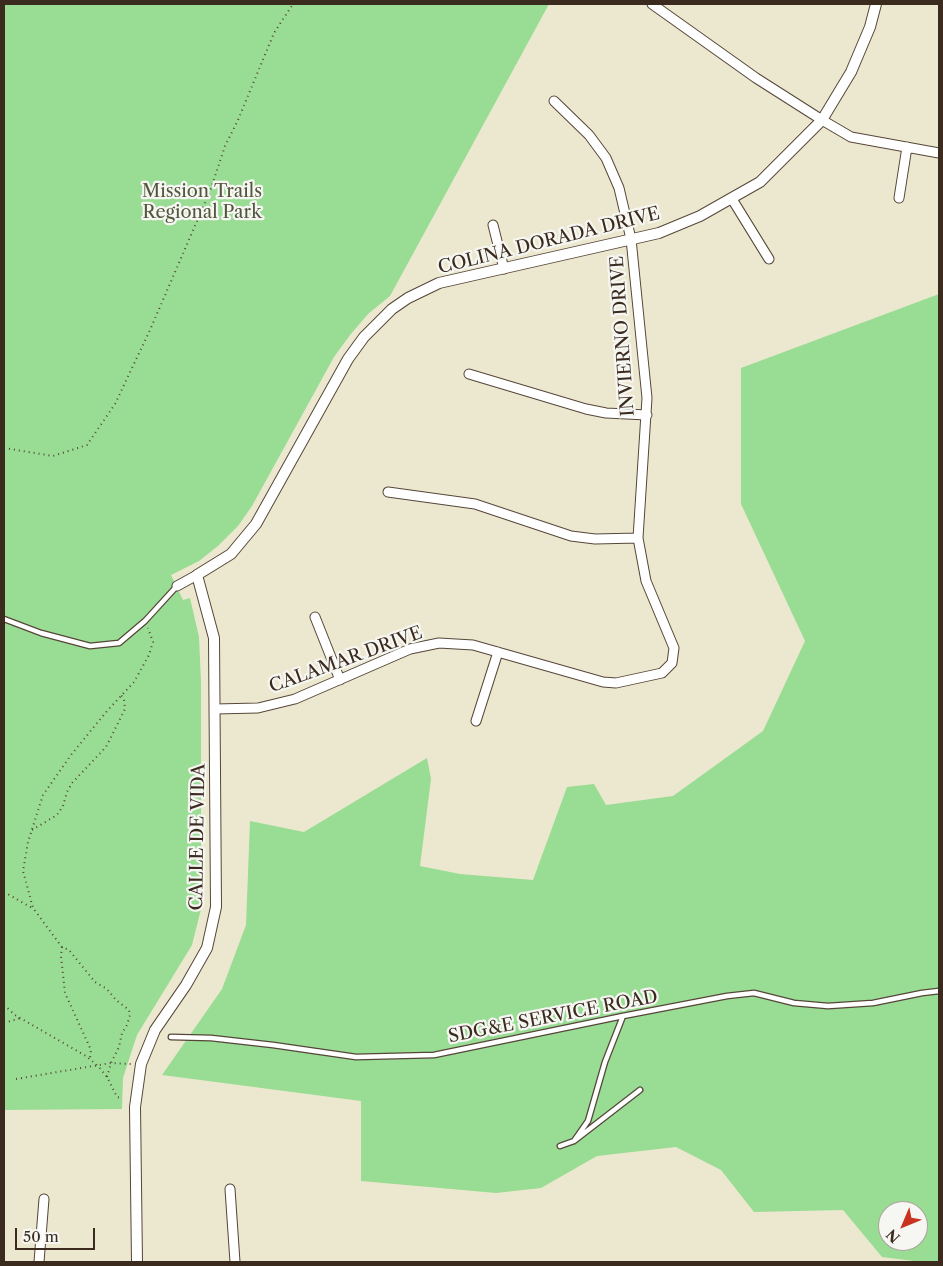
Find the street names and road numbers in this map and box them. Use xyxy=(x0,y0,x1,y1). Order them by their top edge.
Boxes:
street label: COLINA DORADA DRIVE xyxy=(436,203,662,279)
street label: INVIERNO DRIVE xyxy=(607,255,639,417)
street label: CALAMAR DRIVE xyxy=(266,622,426,698)
street label: CALLE DE VIDA xyxy=(186,763,210,911)
street label: SDG&E SERVICE ROAD xyxy=(446,986,660,1048)

